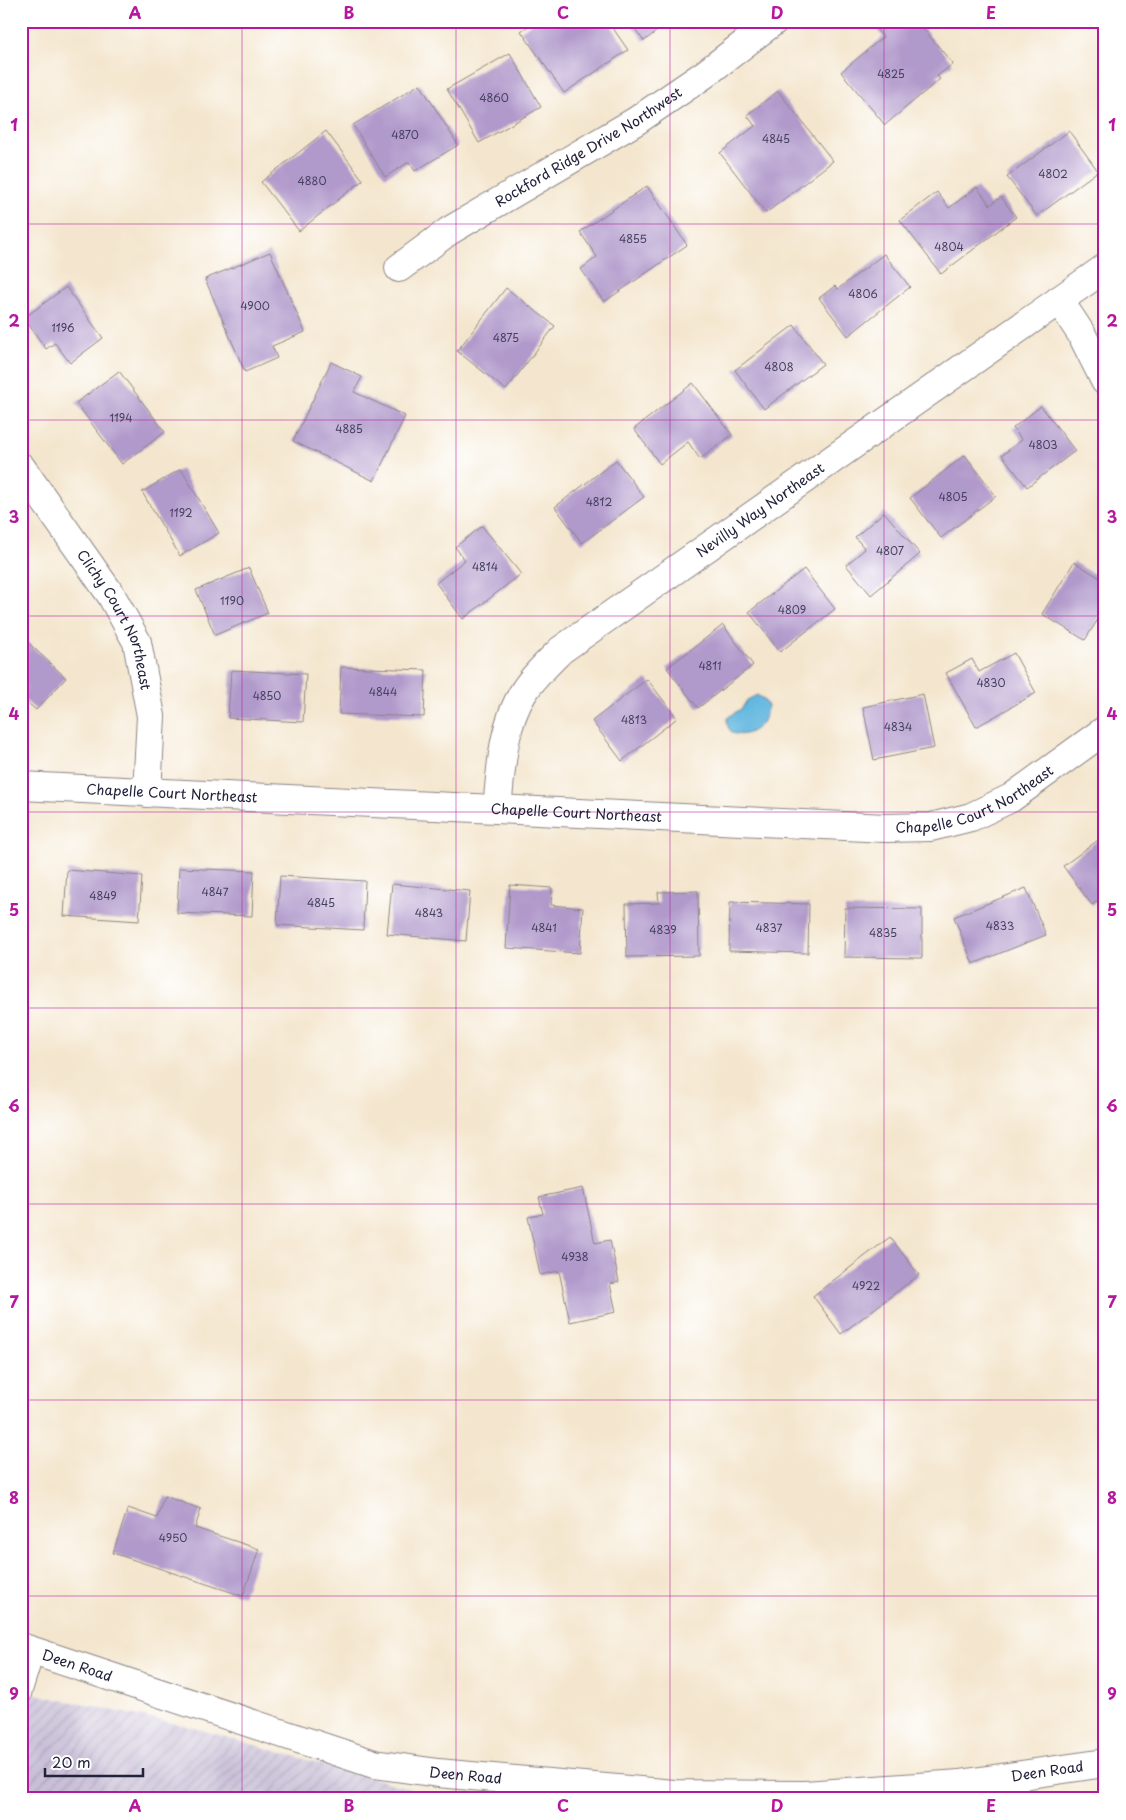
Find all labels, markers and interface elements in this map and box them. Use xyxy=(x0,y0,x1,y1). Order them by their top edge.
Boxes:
text: A xyxy=(129,0,142,24)
text: B xyxy=(344,0,355,24)
text: C xyxy=(557,0,569,24)
text: D xyxy=(771,0,783,24)
text: E xyxy=(986,0,996,24)
house number: 4825 xyxy=(877,65,905,82)
street label: Rockford Ridge Drive Northwest xyxy=(491,82,686,212)
house number: 4860 xyxy=(479,89,509,106)
text: 1 xyxy=(10,112,18,136)
text: 1 xyxy=(1108,112,1116,136)
house number: 4870 xyxy=(391,126,419,143)
house number: 4845 xyxy=(762,130,790,147)
house number: 4802 xyxy=(1038,165,1068,182)
house number: 4880 xyxy=(298,172,326,189)
house number: 4855 xyxy=(619,230,647,247)
house number: 4804 xyxy=(934,238,964,255)
house number: 4806 xyxy=(848,285,878,302)
house number: 4900 xyxy=(240,297,270,314)
text: 2 xyxy=(8,308,20,332)
text: 2 xyxy=(1106,308,1118,332)
house number: 1196 xyxy=(51,319,75,336)
house number: 4875 xyxy=(493,329,519,346)
house number: 4808 xyxy=(764,358,794,375)
house number: 1194 xyxy=(109,409,133,426)
house number: 4885 xyxy=(335,420,363,437)
house number: 4803 xyxy=(1028,436,1058,453)
street label: Nevilly Way Northeast xyxy=(692,457,829,562)
house number: 4805 xyxy=(938,488,968,505)
house number: 4812 xyxy=(586,493,613,510)
text: 3 xyxy=(9,504,19,528)
house number: 1192 xyxy=(169,504,193,521)
text: 3 xyxy=(1107,504,1117,528)
house number: 4807 xyxy=(876,542,904,559)
street label: Clichy Court Northeast xyxy=(72,545,157,692)
house number: 4814 xyxy=(472,558,498,575)
house number: 1190 xyxy=(220,592,244,609)
house number: 4809 xyxy=(778,601,806,618)
house number: 4811 xyxy=(698,657,722,674)
house number: 4830 xyxy=(976,674,1006,691)
house number: 4844 xyxy=(369,683,397,700)
house number: 4850 xyxy=(253,687,281,704)
text: 4 xyxy=(9,701,20,725)
text: 4 xyxy=(1107,701,1118,725)
house number: 4813 xyxy=(621,711,647,728)
house number: 4834 xyxy=(884,718,912,735)
street label: Chapelle Court Northeast xyxy=(895,759,1058,838)
street label: Chapelle Court Northeast xyxy=(86,778,258,807)
street label: Chapelle Court Northeast xyxy=(490,798,663,827)
house number: 4847 xyxy=(201,883,229,900)
house number: 4849 xyxy=(89,887,117,904)
house number: 4845 xyxy=(307,894,335,911)
text: 5 xyxy=(9,897,19,921)
text: 5 xyxy=(1107,897,1117,921)
house number: 4843 xyxy=(415,904,443,921)
house number: 4833 xyxy=(986,917,1014,934)
house number: 4841 xyxy=(531,919,557,936)
house number: 4837 xyxy=(756,919,783,936)
house number: 4839 xyxy=(649,921,677,938)
house number: 4835 xyxy=(869,924,897,941)
text: 6 xyxy=(8,1093,20,1117)
text: 6 xyxy=(1106,1093,1118,1117)
house number: 4938 xyxy=(561,1248,589,1265)
house number: 4922 xyxy=(852,1277,880,1294)
text: 7 xyxy=(9,1289,19,1313)
text: 7 xyxy=(1107,1289,1117,1313)
text: 8 xyxy=(9,1485,19,1509)
text: 8 xyxy=(1107,1485,1117,1509)
house number: 4950 xyxy=(159,1529,187,1546)
street label: Deen Road xyxy=(39,1644,115,1687)
text: 9 xyxy=(9,1681,19,1705)
text: 9 xyxy=(1107,1681,1117,1705)
scale bar xyxy=(45,1745,142,1777)
text: 20 m xyxy=(52,1750,91,1773)
street label: Deen Road xyxy=(1010,1755,1085,1786)
street label: Deen Road xyxy=(428,1761,503,1789)
text: A xyxy=(129,1793,142,1817)
text: B xyxy=(344,1793,355,1817)
text: C xyxy=(557,1793,569,1817)
text: D xyxy=(771,1793,783,1817)
text: E xyxy=(986,1793,996,1817)

